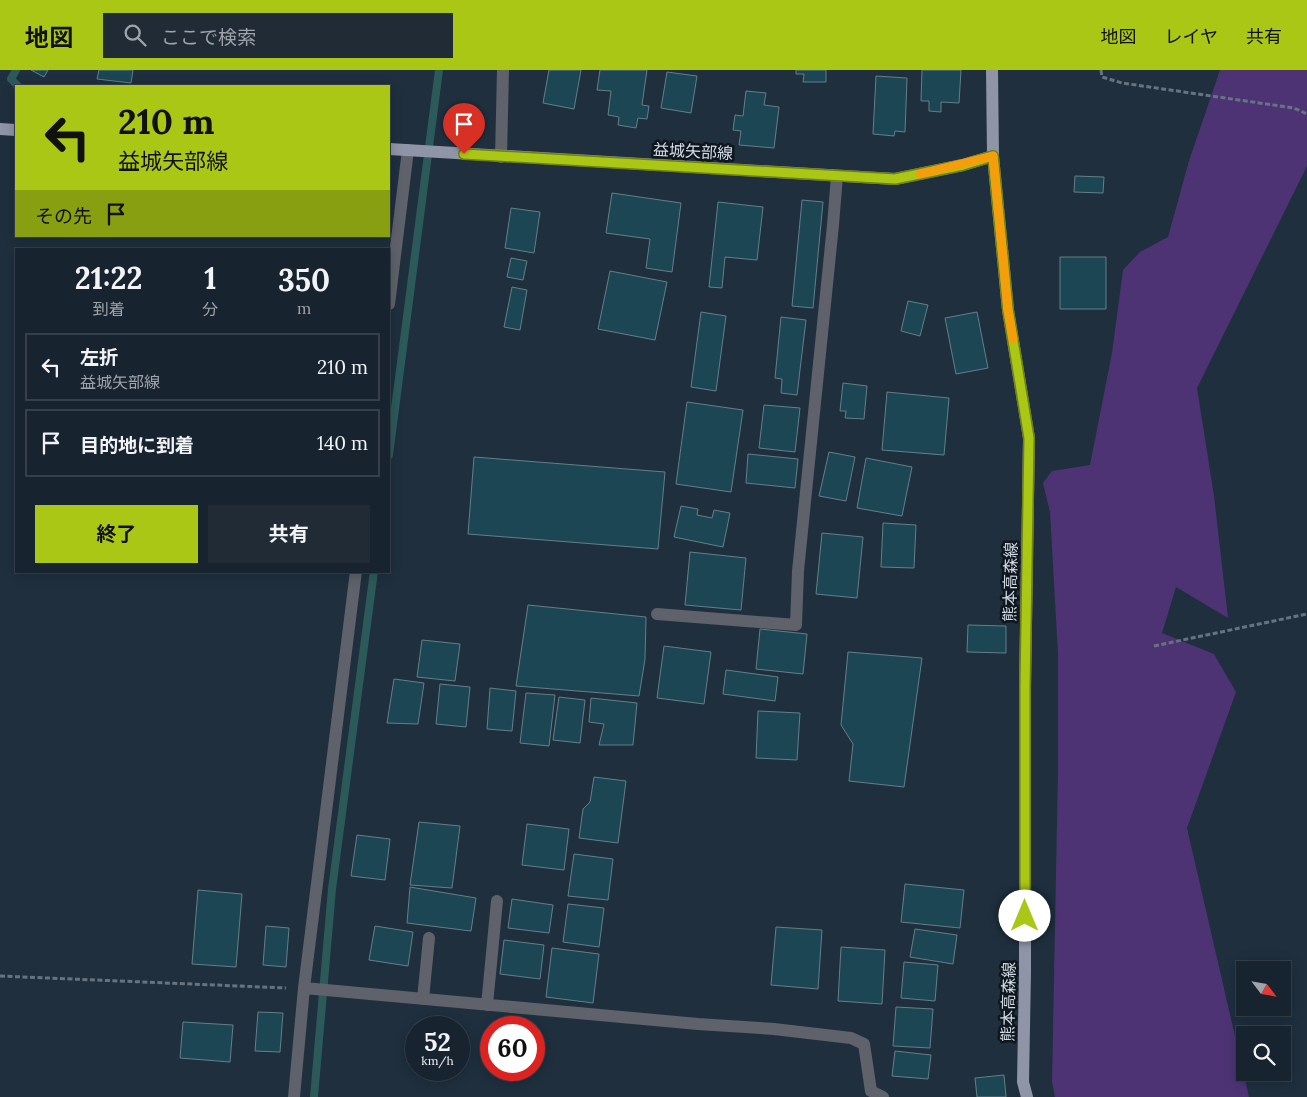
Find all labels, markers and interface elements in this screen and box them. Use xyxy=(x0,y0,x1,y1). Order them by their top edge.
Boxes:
search box xyxy=(103,13,453,58)
icon: search xyxy=(121,21,149,49)
text: 地図 xyxy=(25,22,73,53)
text: ここで検索 xyxy=(161,25,256,49)
text: 地図 xyxy=(1101,25,1137,48)
text: レイヤ xyxy=(1165,25,1218,48)
text: 共有 xyxy=(1246,25,1282,48)
text: 210 m xyxy=(118,99,215,144)
pin xyxy=(443,103,485,154)
icon: left xyxy=(35,105,100,170)
icon: arrive xyxy=(450,110,478,138)
street label: 益城矢部線 xyxy=(653,139,733,163)
text: 益城矢部線 xyxy=(118,147,228,175)
icon: arrive xyxy=(102,200,130,228)
text: その先 xyxy=(35,204,92,228)
text: 21:22 xyxy=(75,259,142,297)
text: 1 xyxy=(204,259,216,297)
text: 350 xyxy=(278,261,330,299)
text: m xyxy=(297,298,311,318)
text: 到着 xyxy=(93,299,125,319)
text: 分 xyxy=(202,299,218,319)
text: 左折 xyxy=(80,345,118,369)
icon: left xyxy=(37,353,65,381)
text: 210 m xyxy=(317,355,368,379)
text: 益城矢部線 xyxy=(80,372,160,392)
icon: arrive xyxy=(37,429,65,457)
text: 140 m xyxy=(317,431,368,455)
text: 目的地に到着 xyxy=(80,433,194,457)
button: 終了 xyxy=(35,505,198,563)
button: 共有 xyxy=(208,505,370,563)
street label: 熊本高森線 xyxy=(999,542,1021,622)
position arrow xyxy=(998,889,1050,941)
north arrow xyxy=(1236,961,1291,1016)
map controls xyxy=(1236,961,1291,1081)
street label: 熊本高森線 xyxy=(997,962,1019,1042)
speed limit sign: 60 xyxy=(480,1016,545,1081)
text: 52 xyxy=(424,1026,451,1058)
button: search xyxy=(1236,1026,1291,1081)
text: km/h xyxy=(421,1053,454,1068)

